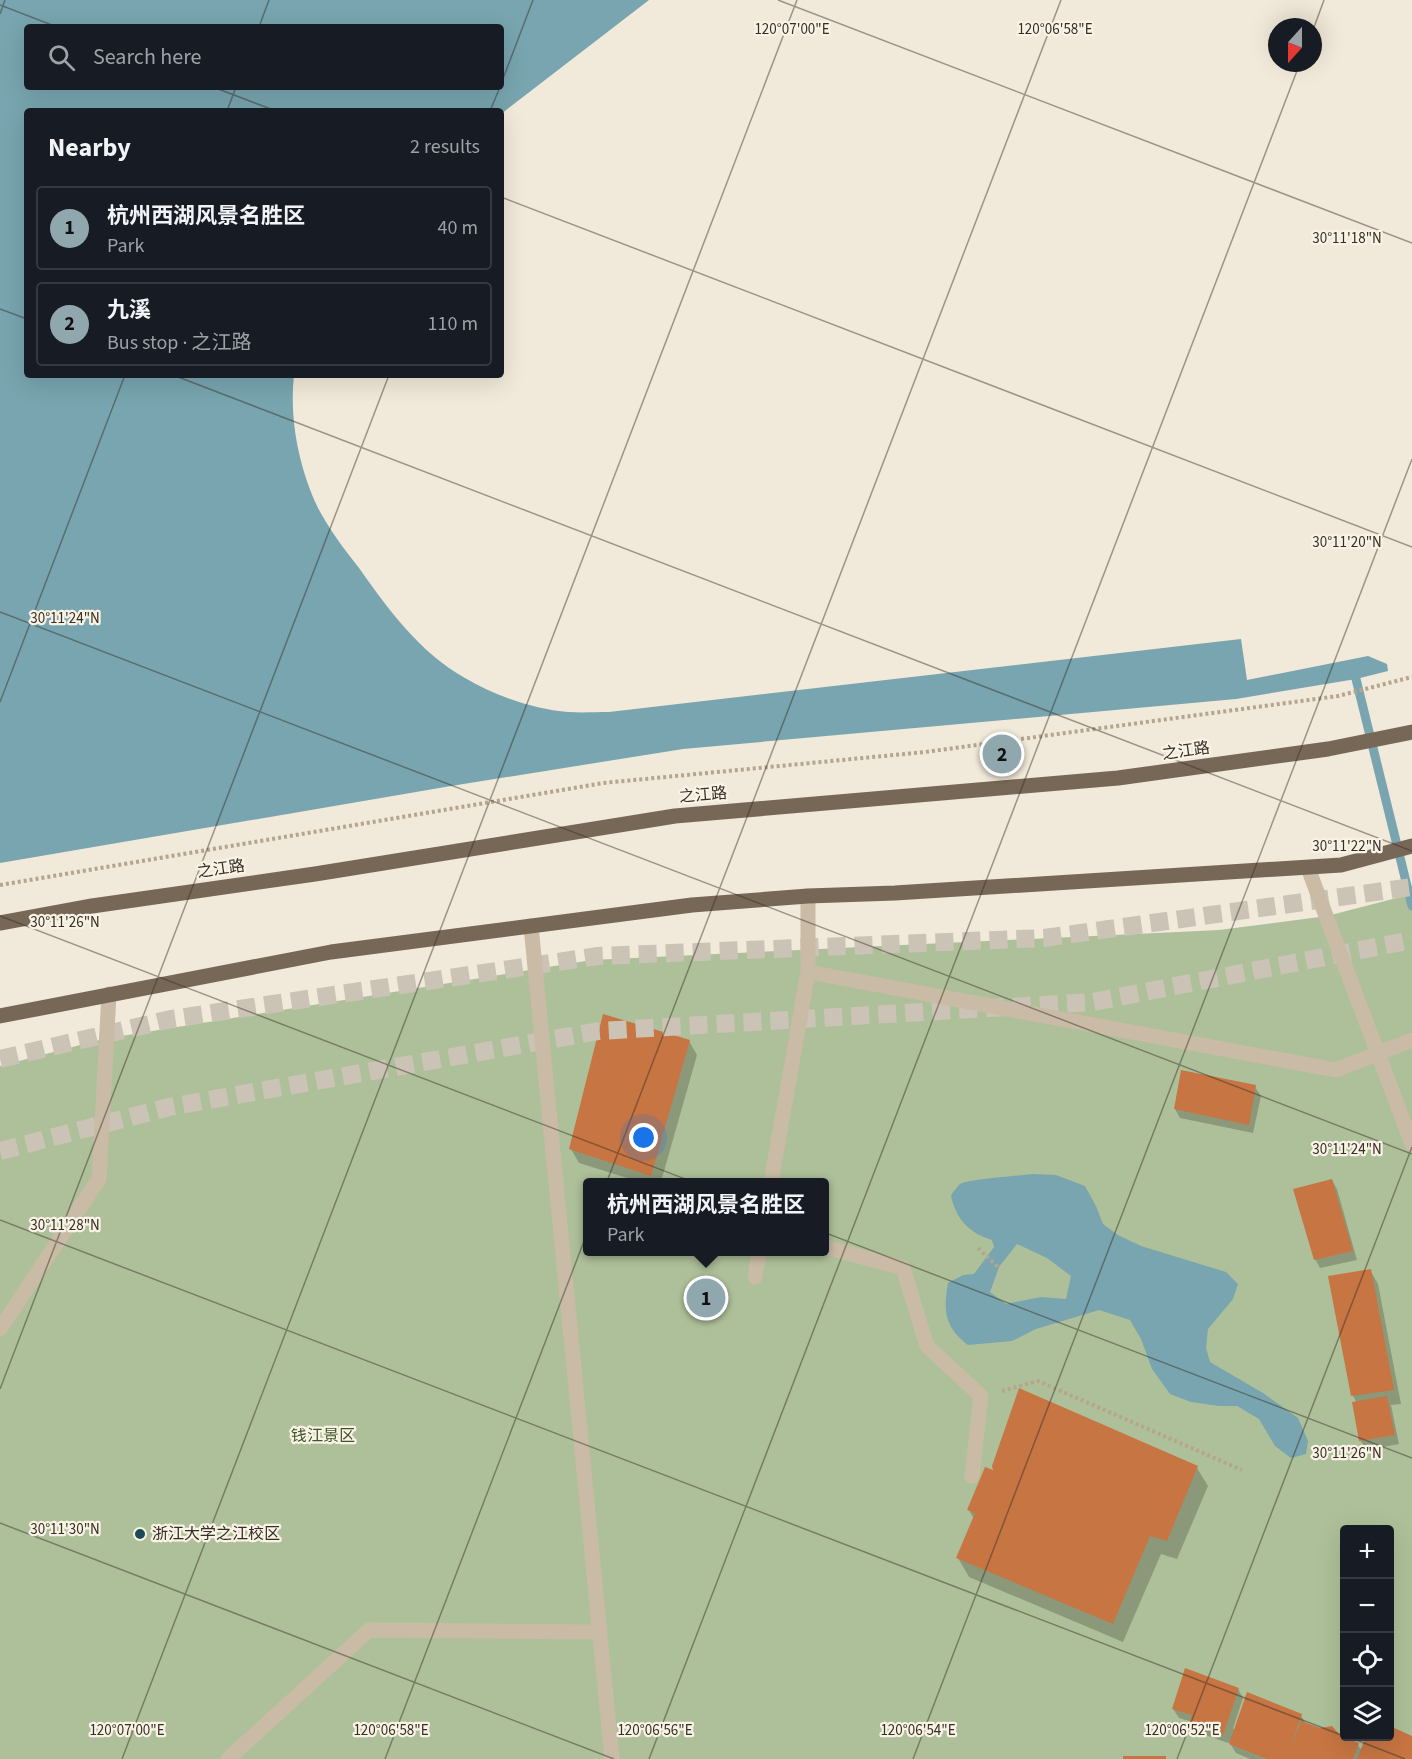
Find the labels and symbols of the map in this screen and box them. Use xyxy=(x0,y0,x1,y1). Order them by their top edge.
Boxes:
north arrow xyxy=(1268,18,1322,72)
text: 120°07'00"E xyxy=(754,19,830,40)
text: 120°06'58"E xyxy=(1017,19,1093,40)
text: 30°11'18"N xyxy=(1312,228,1382,249)
text: 30°11'20"N xyxy=(1312,532,1382,553)
text: 30°11'24"N xyxy=(30,608,100,629)
pin: 2 xyxy=(982,732,1022,777)
street label: 之江路 xyxy=(1161,737,1211,765)
street label: 之江路 xyxy=(678,782,728,808)
text: 30°11'22"N xyxy=(1312,836,1382,857)
street label: 之江路 xyxy=(196,855,246,883)
text: 30°11'26"N xyxy=(30,912,100,933)
your location xyxy=(629,1123,658,1152)
text: 30°11'24"N xyxy=(1312,1139,1382,1160)
text: 30°11'28"N xyxy=(30,1215,100,1236)
pin: 1 xyxy=(686,1276,726,1320)
park label: 钱江景区 xyxy=(291,1425,355,1447)
text: 30°11'26"N xyxy=(1312,1443,1382,1464)
text: 30°11'30"N xyxy=(30,1519,100,1540)
place label: 浙江大学之江校区 xyxy=(152,1523,280,1545)
marker: 浙江大学之江校区 xyxy=(133,1527,147,1541)
text: 120°07'00"E xyxy=(89,1720,165,1741)
text: 120°06'58"E xyxy=(353,1720,429,1741)
text: 120°06'56"E xyxy=(617,1720,693,1741)
text: 120°06'54"E xyxy=(880,1720,956,1741)
text: 120°06'52"E xyxy=(1144,1720,1220,1741)

